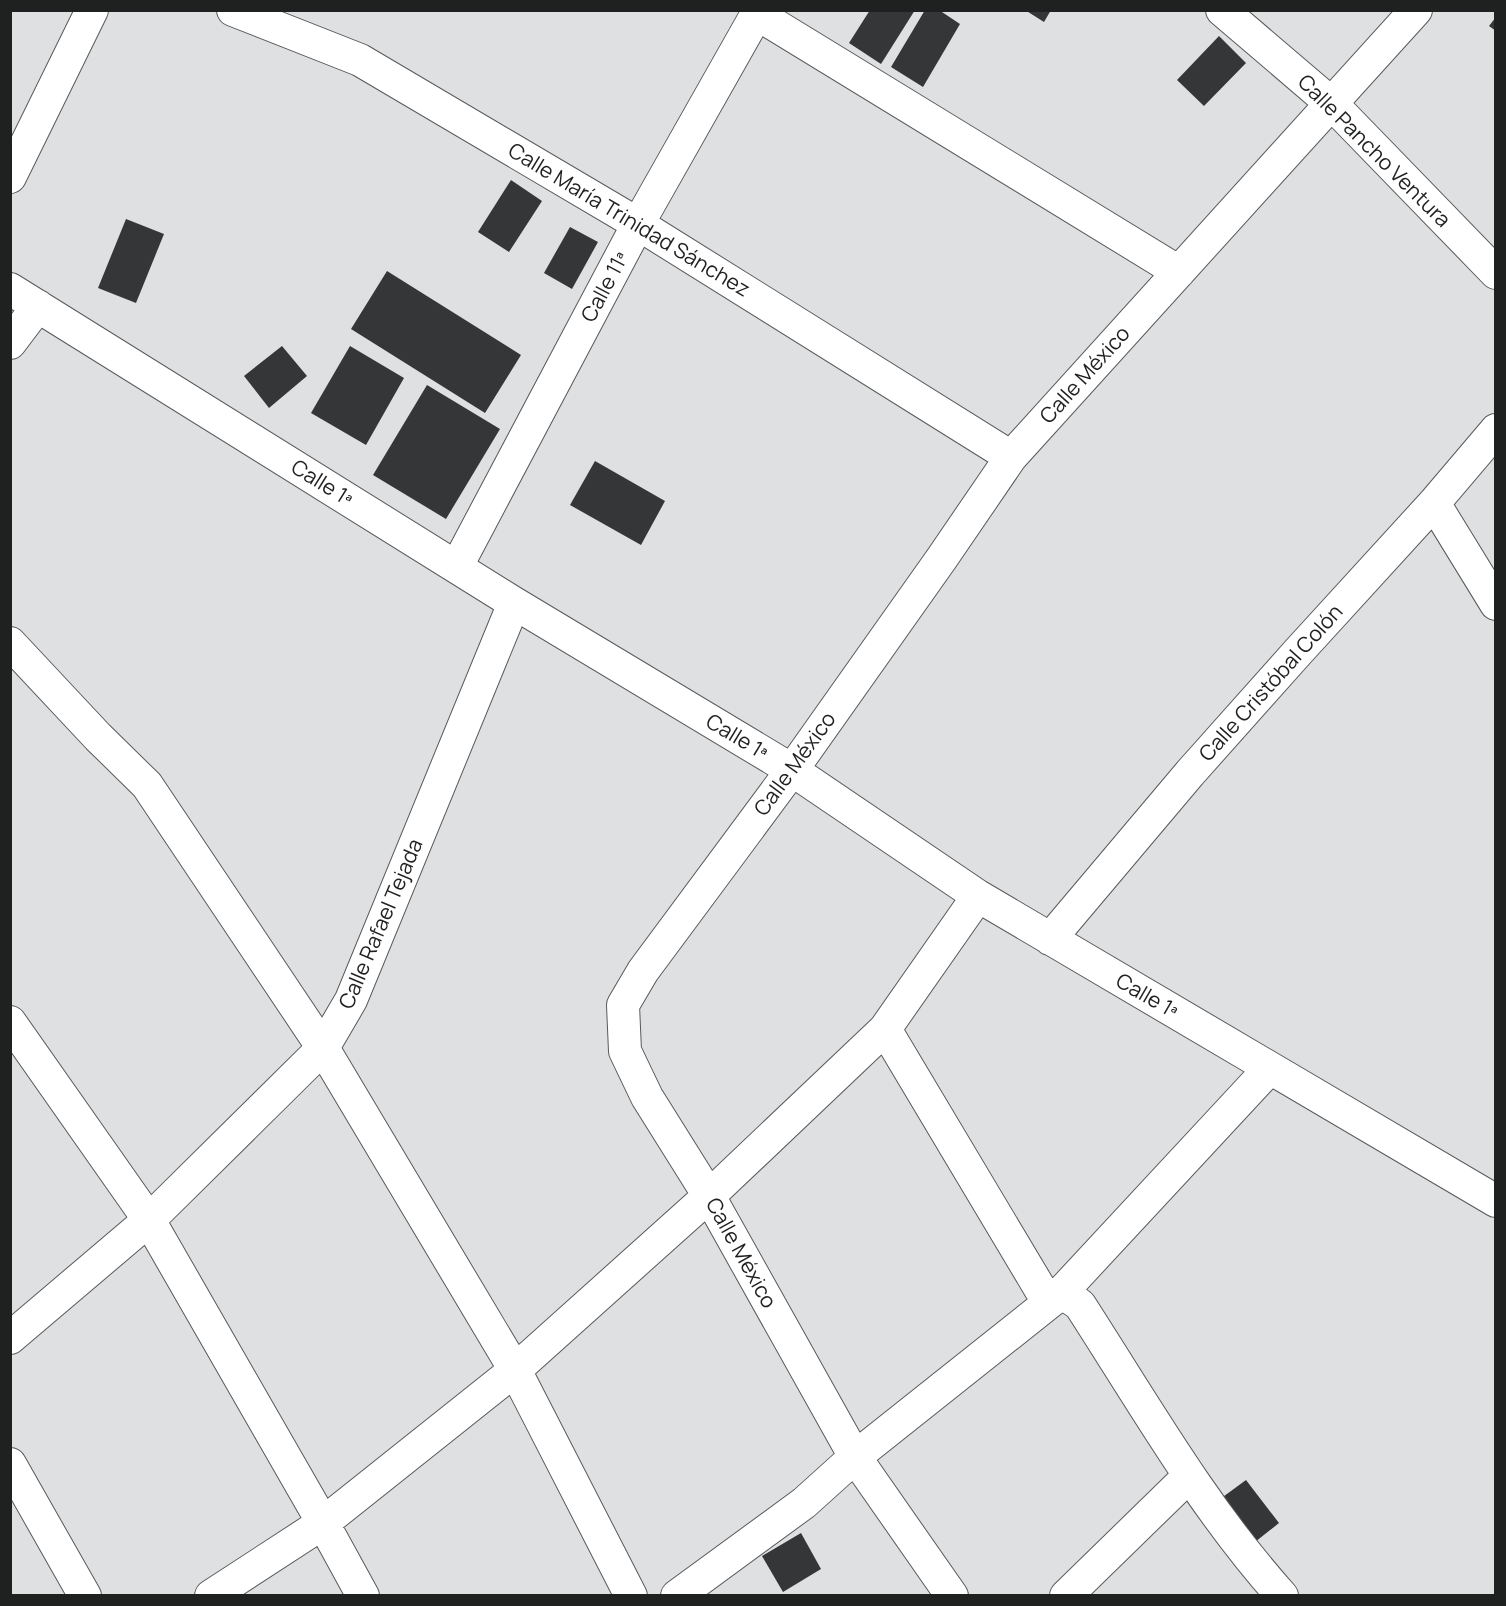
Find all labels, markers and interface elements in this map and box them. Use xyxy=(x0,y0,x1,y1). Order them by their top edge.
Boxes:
street label: Calle Pancho Ventura xyxy=(1292,68,1457,233)
street label: Calle María Trinidad Sánchez xyxy=(503,136,756,303)
street label: Calle 11ª xyxy=(574,246,634,327)
street label: Calle México xyxy=(1033,320,1136,429)
street label: Calle 1ª xyxy=(286,452,359,512)
street label: Calle Cristóbal Colón xyxy=(1192,598,1348,767)
street label: Calle México xyxy=(747,706,841,821)
street label: Calle 1ª xyxy=(701,707,774,766)
street label: Calle Rafael Tejada xyxy=(332,834,429,1013)
street label: Calle 1ª xyxy=(1111,966,1184,1024)
street label: Calle México xyxy=(700,1192,784,1313)

